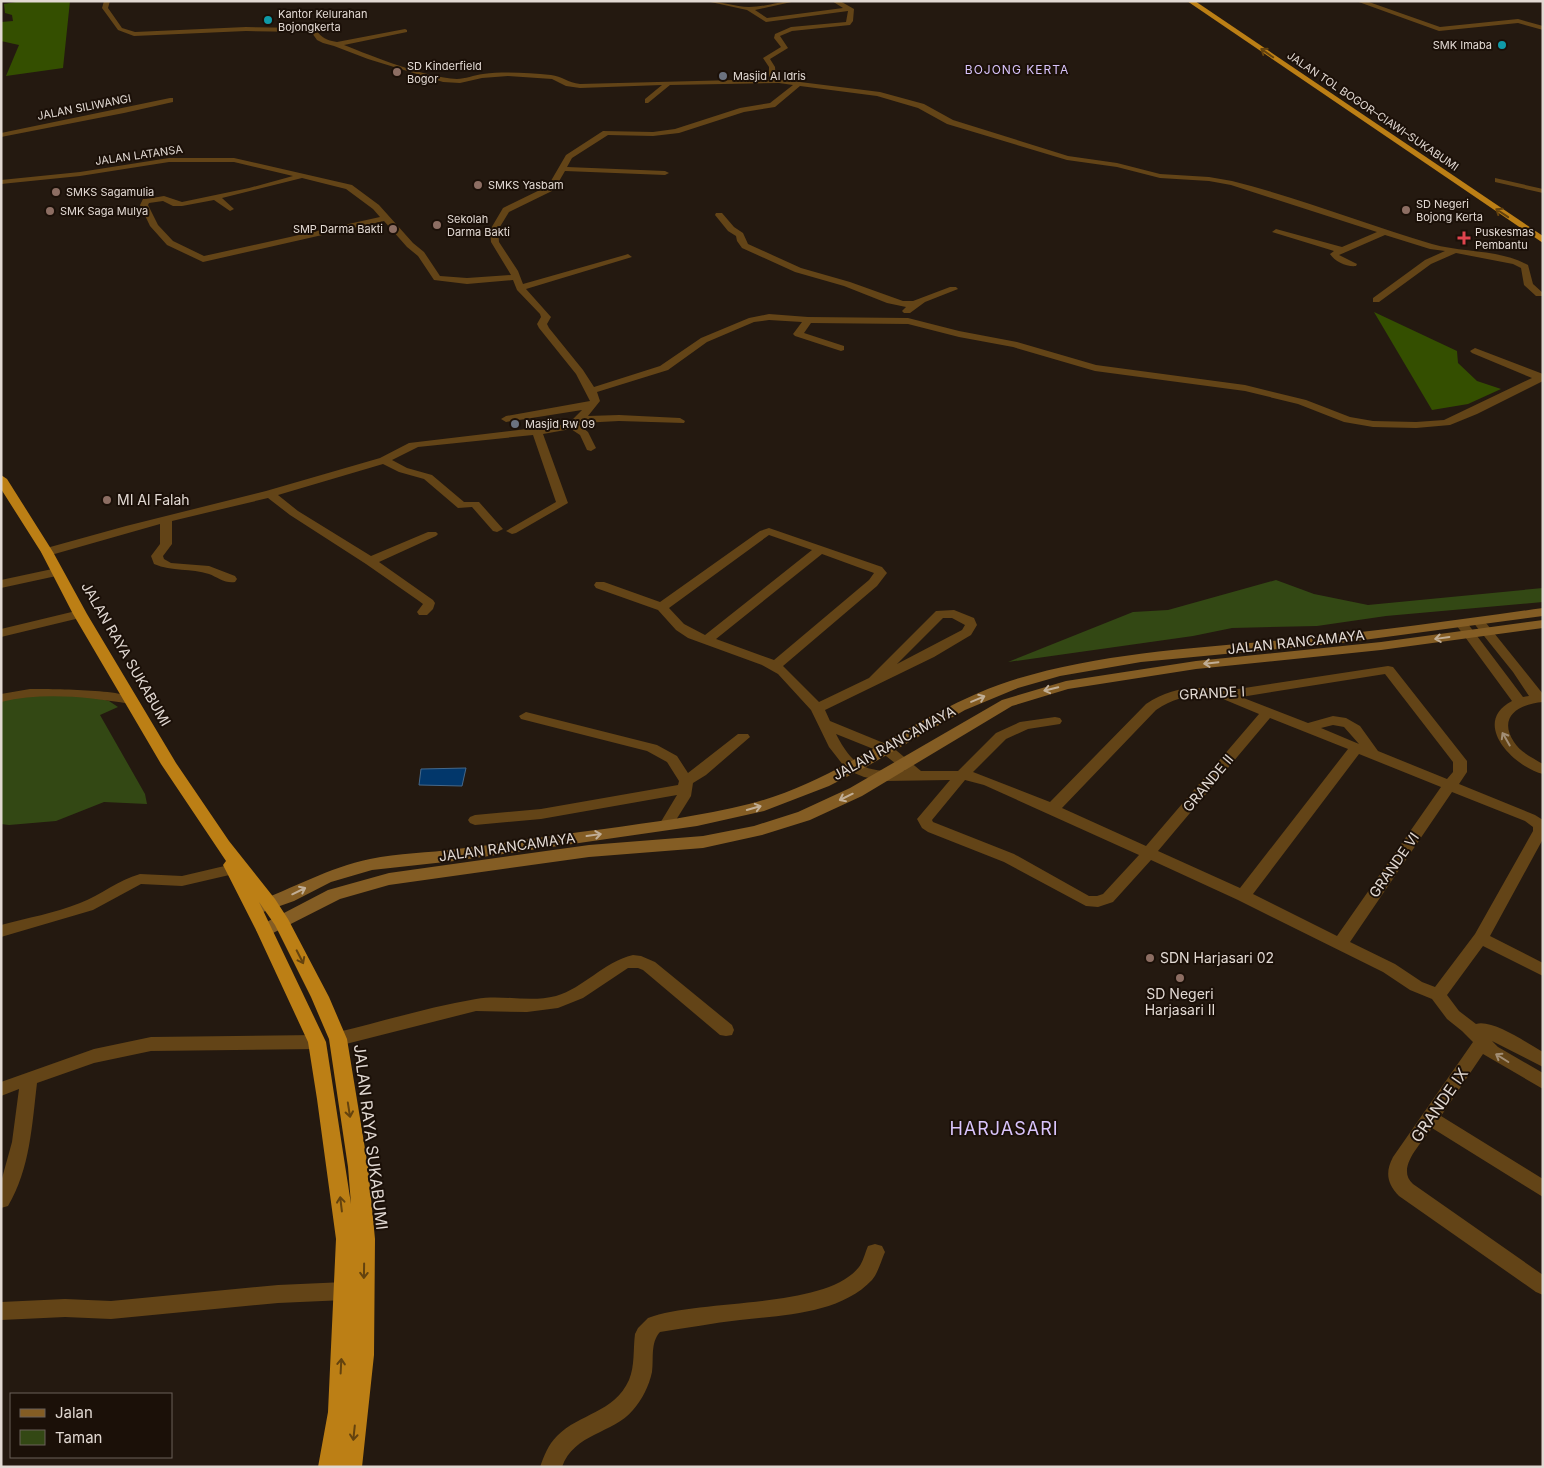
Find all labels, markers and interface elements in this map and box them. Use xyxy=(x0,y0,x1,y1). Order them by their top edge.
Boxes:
place label: Kantor Kelurahan Bojongkerta xyxy=(278,7,367,34)
marker: Kantor Kelurahan Bojongkerta xyxy=(262,14,274,26)
place label: SMK Imaba xyxy=(1433,38,1492,52)
marker: SMK Imaba xyxy=(1496,39,1508,51)
one-way arrow xyxy=(1260,48,1274,58)
street label: JALAN TOL BOGOR–CIAWI–SUKABUMI xyxy=(1285,48,1461,174)
place label: SD Kinderfield Bogor xyxy=(407,59,482,86)
district label: BOJONG KERTA xyxy=(965,62,1069,77)
marker: SD Kinderfield Bogor xyxy=(391,66,403,78)
place label: Masjid Al Idris xyxy=(733,69,806,83)
marker: Masjid Al Idris xyxy=(717,70,729,82)
street label: JALAN SILIWANGI xyxy=(36,91,132,123)
street label: JALAN LATANSA xyxy=(94,142,184,168)
place label: SMKS Yasbam xyxy=(488,178,564,192)
marker: SMKS Yasbam xyxy=(472,179,484,191)
place label: SMKS Sagamulia xyxy=(66,185,154,199)
marker: SMKS Sagamulia xyxy=(50,186,62,198)
place label: SD Negeri Bojong Kerta xyxy=(1416,197,1483,224)
place label: SMK Saga Mulya xyxy=(60,204,148,218)
marker: SD Negeri Bojong Kerta xyxy=(1400,204,1412,216)
marker: SMK Saga Mulya xyxy=(44,205,56,217)
one-way arrow xyxy=(1496,208,1510,218)
place label: Sekolah Darma Bakti xyxy=(447,212,510,239)
marker: Sekolah Darma Bakti xyxy=(431,219,443,231)
place label: SMP Darma Bakti xyxy=(293,222,383,236)
marker: SMP Darma Bakti xyxy=(387,223,399,235)
place label: Puskesmas Pembantu xyxy=(1475,225,1534,252)
marker: Puskesmas Pembantu xyxy=(1457,231,1471,245)
place label: Masjid Rw 09 xyxy=(525,417,595,431)
marker: Masjid Rw 09 xyxy=(509,418,521,430)
place label: MI Al Falah xyxy=(117,491,190,508)
marker: MI Al Falah xyxy=(101,494,113,506)
street label: JALAN RAYA SUKABUMI xyxy=(78,579,175,729)
street label: JALAN RANCAMAYA xyxy=(1227,626,1366,657)
one-way arrow xyxy=(1435,633,1451,643)
one-way arrow xyxy=(1204,658,1220,668)
street label: GRANDE I xyxy=(1179,682,1245,703)
one-way arrow xyxy=(1043,685,1059,694)
one-way arrow xyxy=(970,694,985,704)
street label: JALAN RANCAMAYA xyxy=(829,702,958,783)
one-way arrow xyxy=(1501,731,1511,746)
street label: GRANDE II xyxy=(1179,751,1237,815)
one-way arrow xyxy=(839,793,854,802)
one-way arrow xyxy=(746,803,762,813)
street label: JALAN RANCAMAYA xyxy=(438,828,577,865)
street label: GRANDE VI xyxy=(1365,829,1422,901)
one-way arrow xyxy=(586,830,602,840)
one-way arrow xyxy=(291,886,306,896)
one-way arrow xyxy=(296,949,305,964)
place label: SDN Harjasari 02 xyxy=(1160,949,1274,966)
marker: SDN Harjasari 02 xyxy=(1144,952,1156,964)
marker: SD Negeri Harjasari II xyxy=(1174,972,1186,984)
place label: SD Negeri Harjasari II xyxy=(1145,985,1215,1018)
street label: JALAN RAYA SUKABUMI xyxy=(350,1043,392,1231)
one-way arrow xyxy=(1495,1053,1509,1063)
street label: GRANDE IX xyxy=(1406,1064,1472,1146)
one-way arrow xyxy=(345,1102,355,1118)
district label: HARJASARI xyxy=(949,1118,1059,1139)
one-way arrow xyxy=(336,1196,346,1212)
one-way arrow xyxy=(359,1263,369,1279)
one-way arrow xyxy=(337,1359,346,1375)
legend xyxy=(10,1393,172,1458)
text: Jalan xyxy=(55,1403,93,1422)
one-way arrow xyxy=(349,1425,359,1441)
text: Taman xyxy=(55,1428,102,1447)

